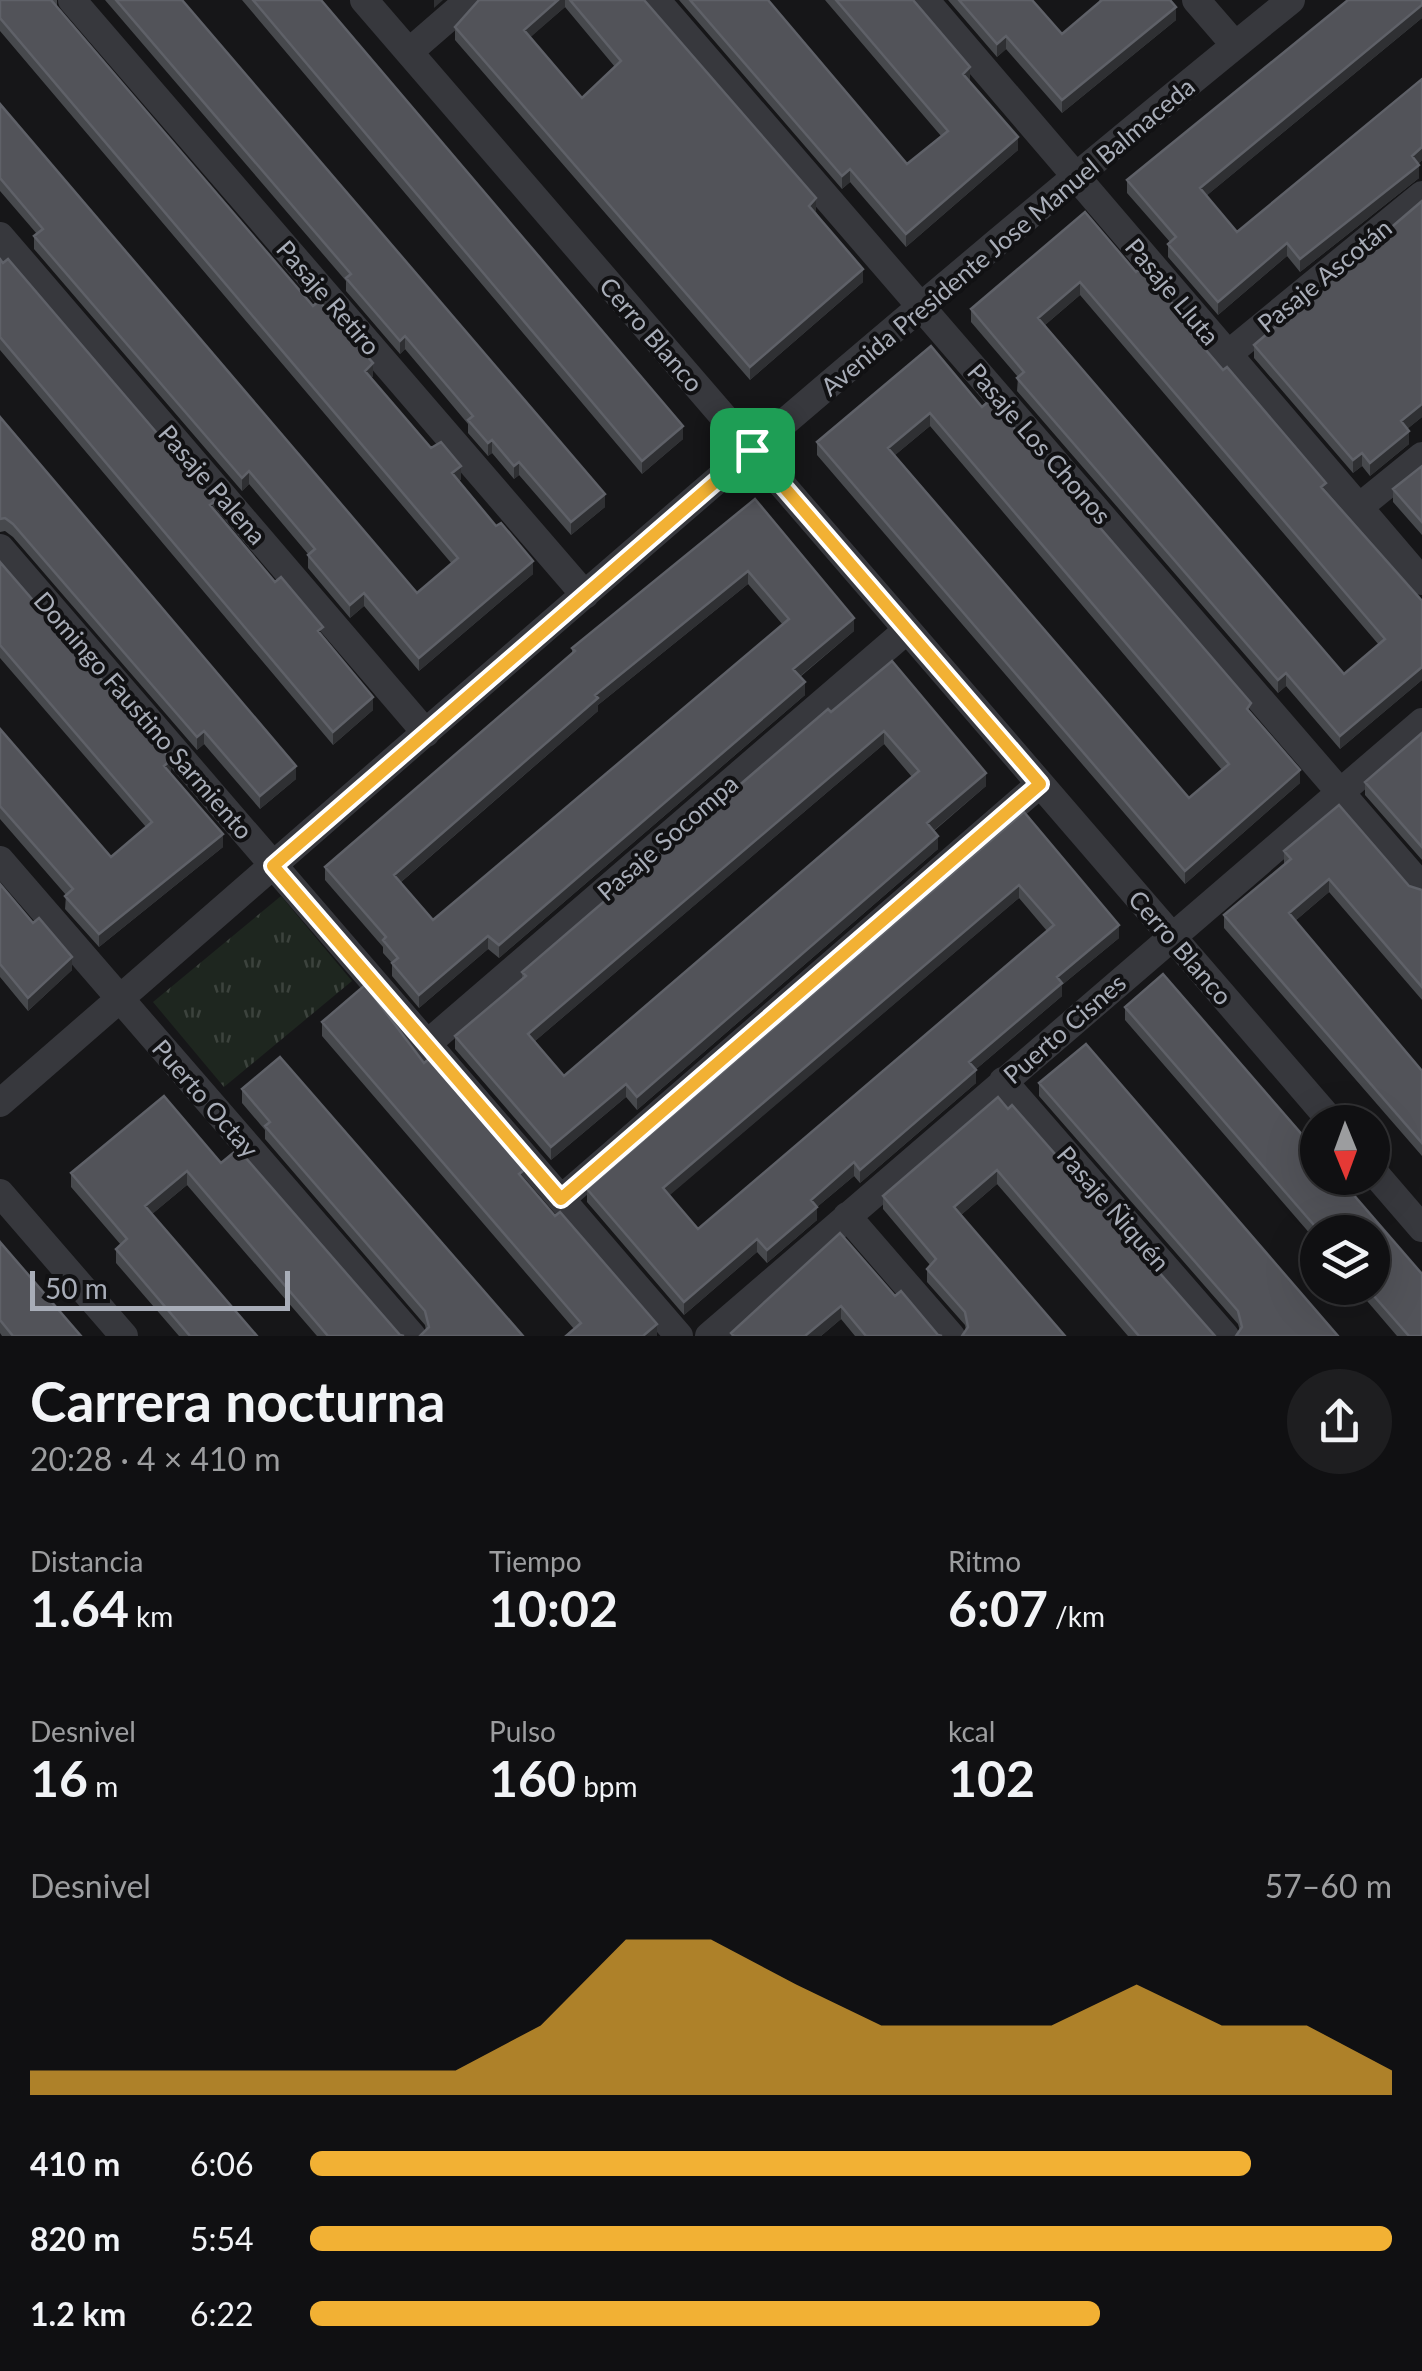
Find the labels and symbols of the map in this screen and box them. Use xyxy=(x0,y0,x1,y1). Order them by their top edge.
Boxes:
street label: Avenida Presidente Jose Manuel Balmaceda xyxy=(814,71,1200,401)
street label: Pasaje Ascotán xyxy=(1251,212,1397,338)
street label: Pasaje Lluta xyxy=(1120,232,1226,350)
street label: Pasaje Retiro xyxy=(271,234,387,360)
street label: Cerro Blanco xyxy=(594,271,710,397)
street label: Pasaje Los Chonos xyxy=(962,357,1118,529)
pin xyxy=(710,408,795,493)
street label: Pasaje Palena xyxy=(153,418,273,550)
street label: Domingo Faustino Sarmiento xyxy=(28,585,260,845)
street label: Pasaje Socompa xyxy=(591,768,743,906)
street label: Cerro Blanco xyxy=(1123,884,1239,1010)
street label: Puerto Cisnes xyxy=(997,967,1131,1089)
street label: Puerto Octay xyxy=(147,1033,265,1163)
north arrow xyxy=(1300,1105,1390,1195)
street label: Pasaje Ñiquén xyxy=(1052,1139,1176,1277)
scale bar xyxy=(30,1266,290,1310)

